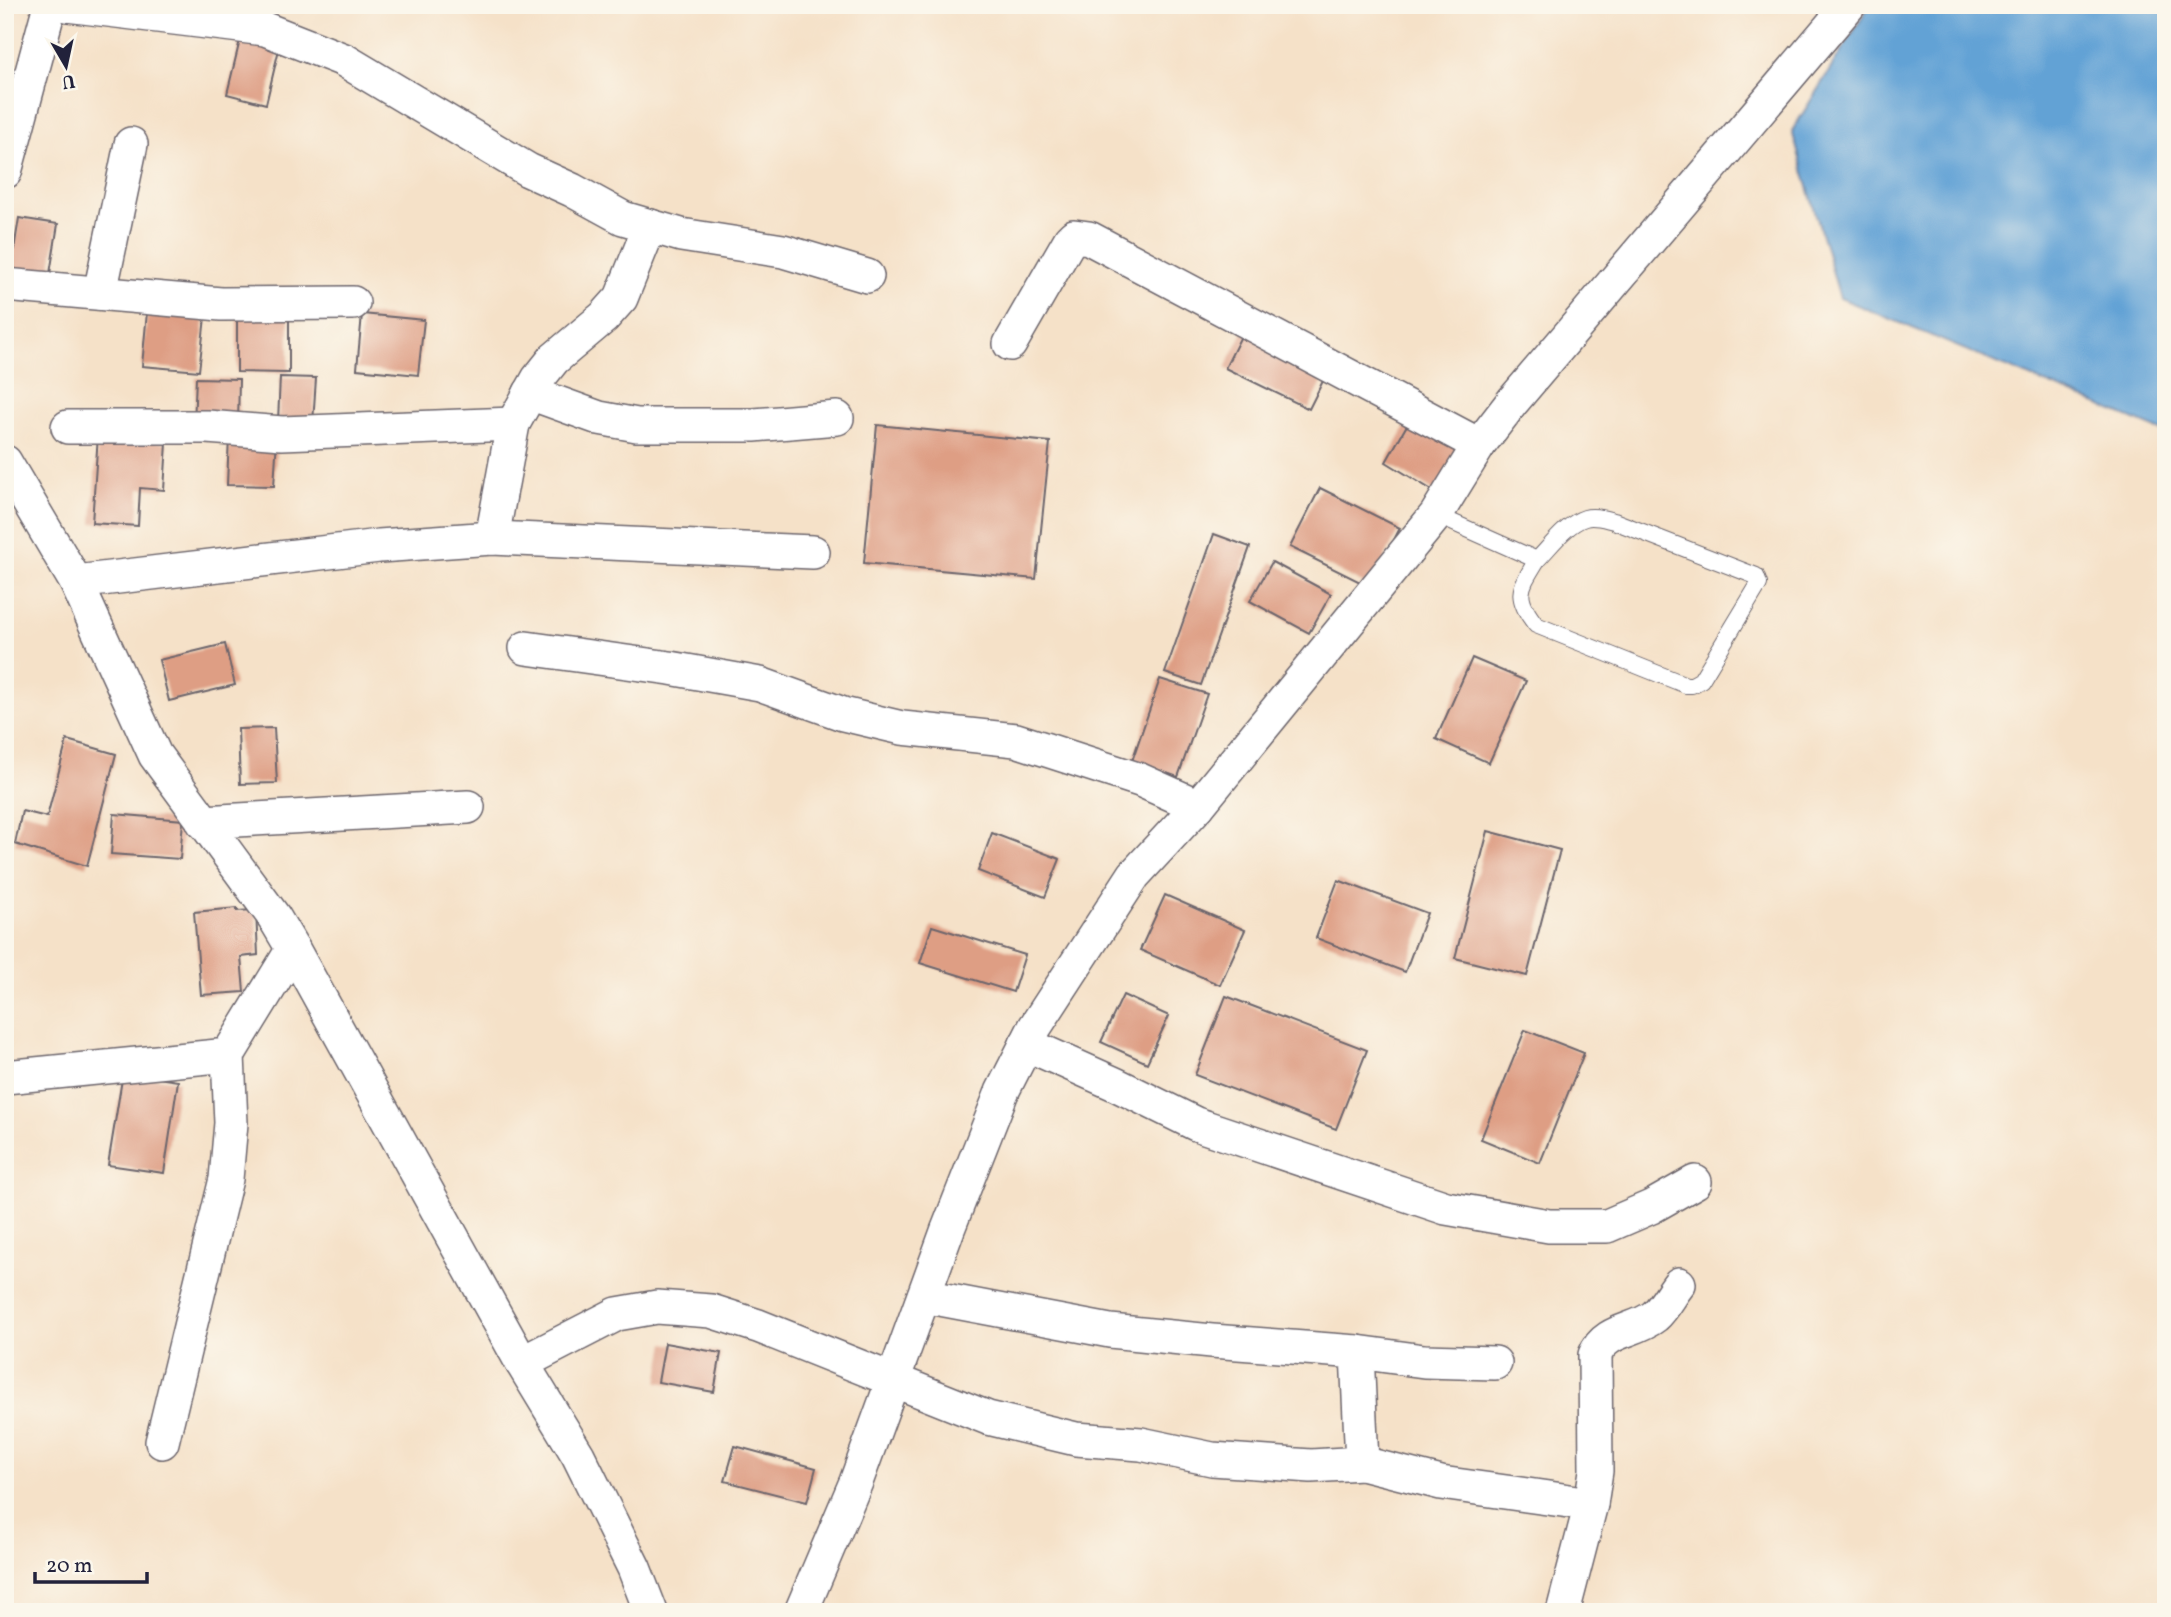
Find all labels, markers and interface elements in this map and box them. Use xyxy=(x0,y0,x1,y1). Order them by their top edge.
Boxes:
north arrow xyxy=(32,32,102,102)
text: U xyxy=(60,67,77,95)
scale bar xyxy=(35,1540,147,1584)
text: 20 m xyxy=(46,1552,92,1581)

